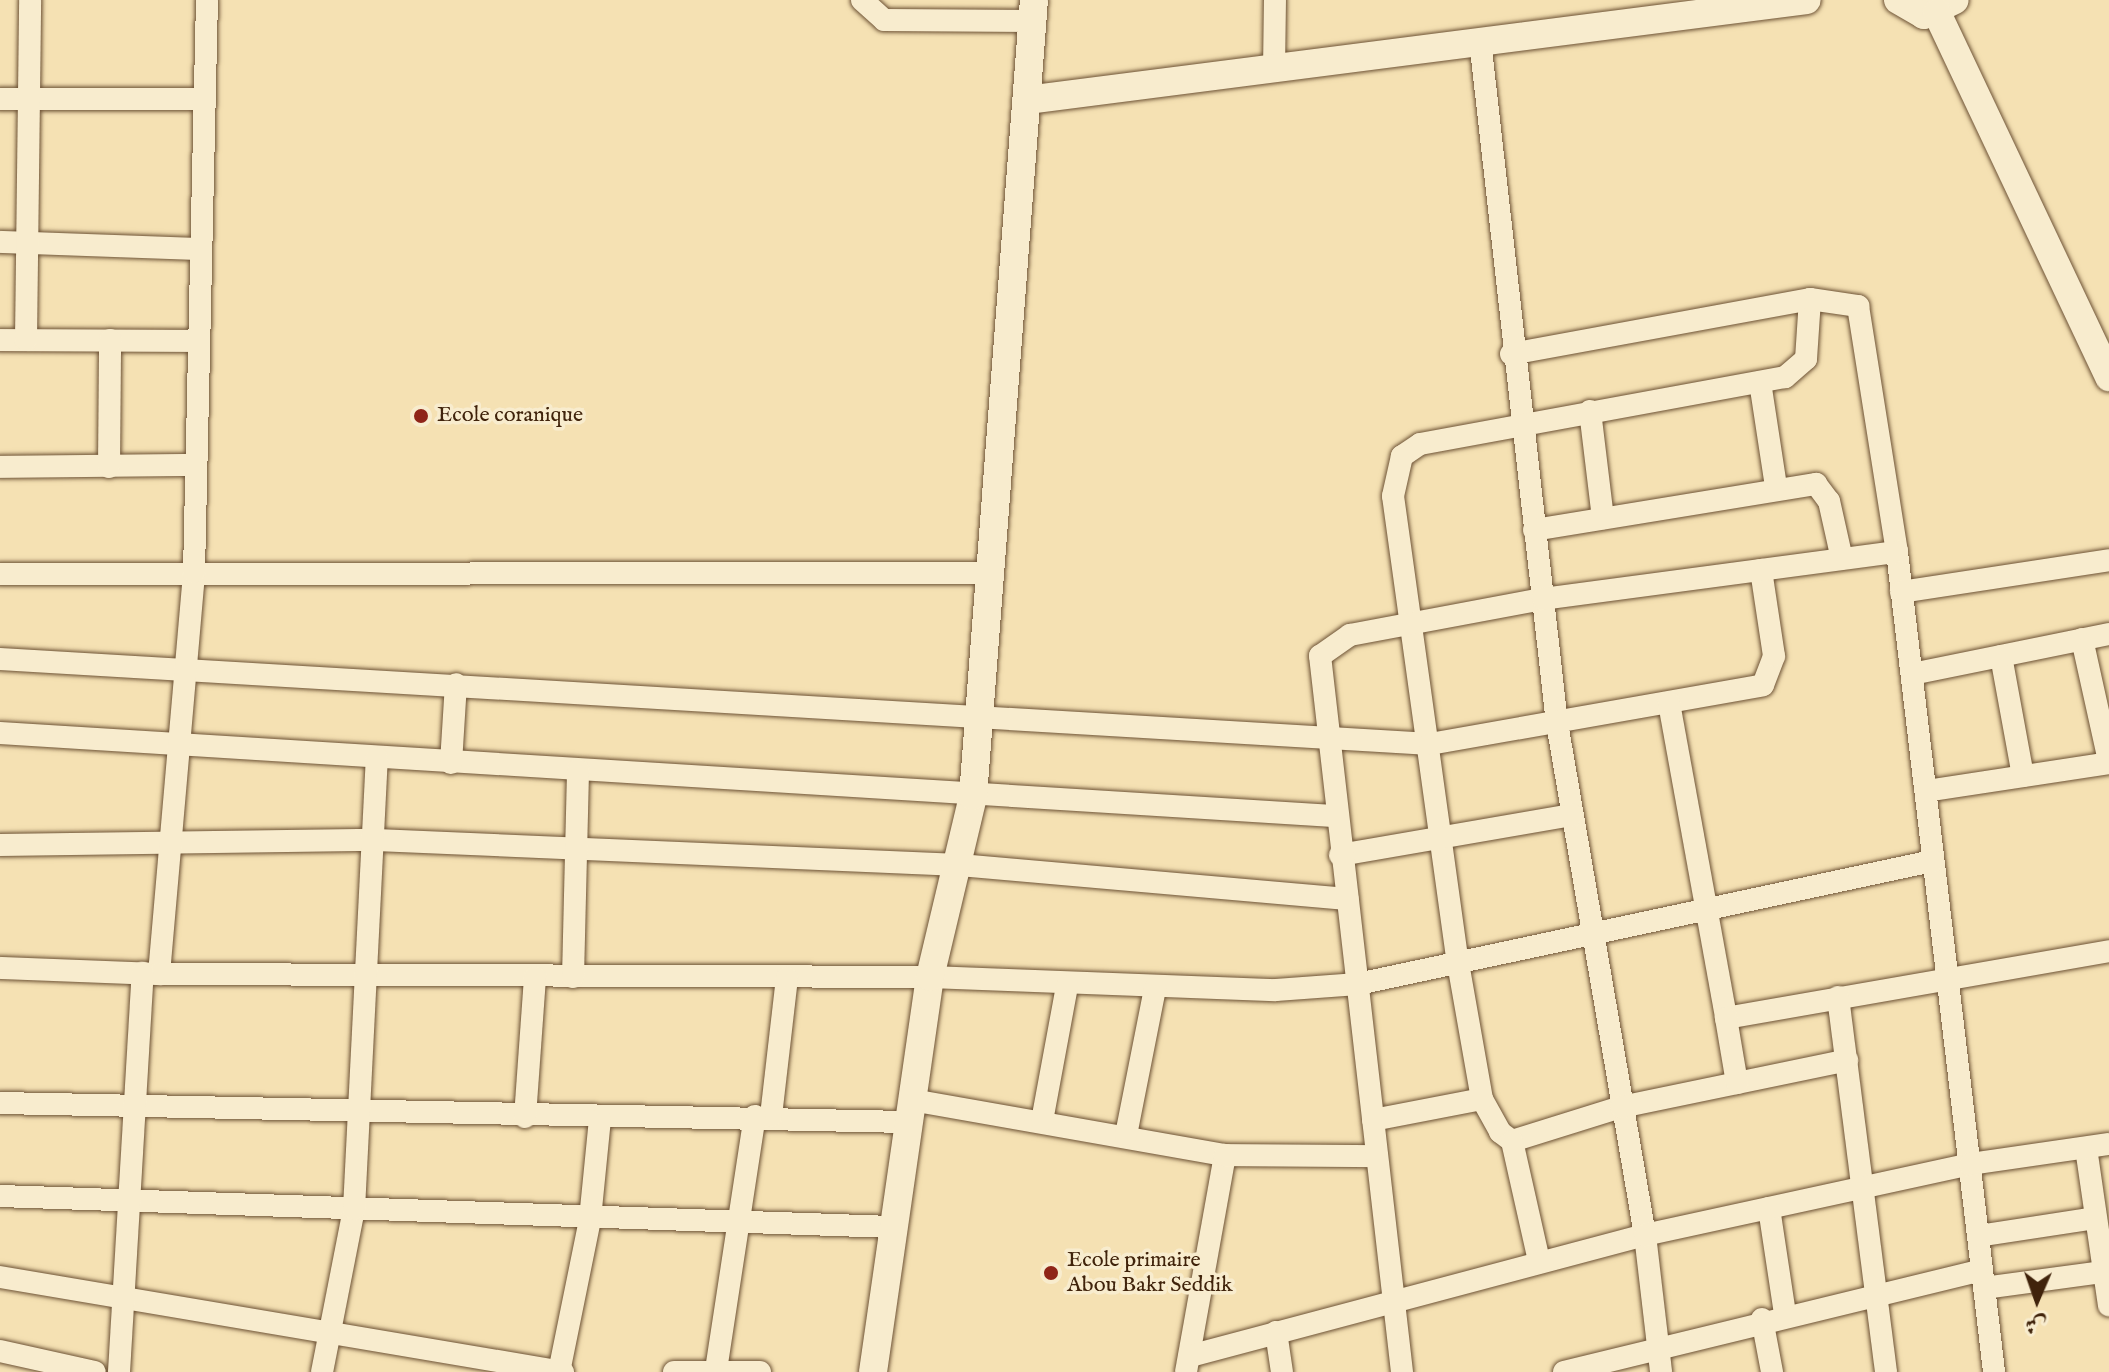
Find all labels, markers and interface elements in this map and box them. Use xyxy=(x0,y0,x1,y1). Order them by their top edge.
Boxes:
place label: Ecole coranique xyxy=(437,403,583,429)
marker: Ecole coranique xyxy=(412,407,430,425)
place label: Ecole primaire Abou Bakr Seddik xyxy=(1067,1247,1233,1298)
north arrow xyxy=(1997,1260,2077,1340)
marker: Ecole primaire Abou Bakr Seddik xyxy=(1042,1264,1060,1282)
text: ش xyxy=(2025,1310,2048,1338)

